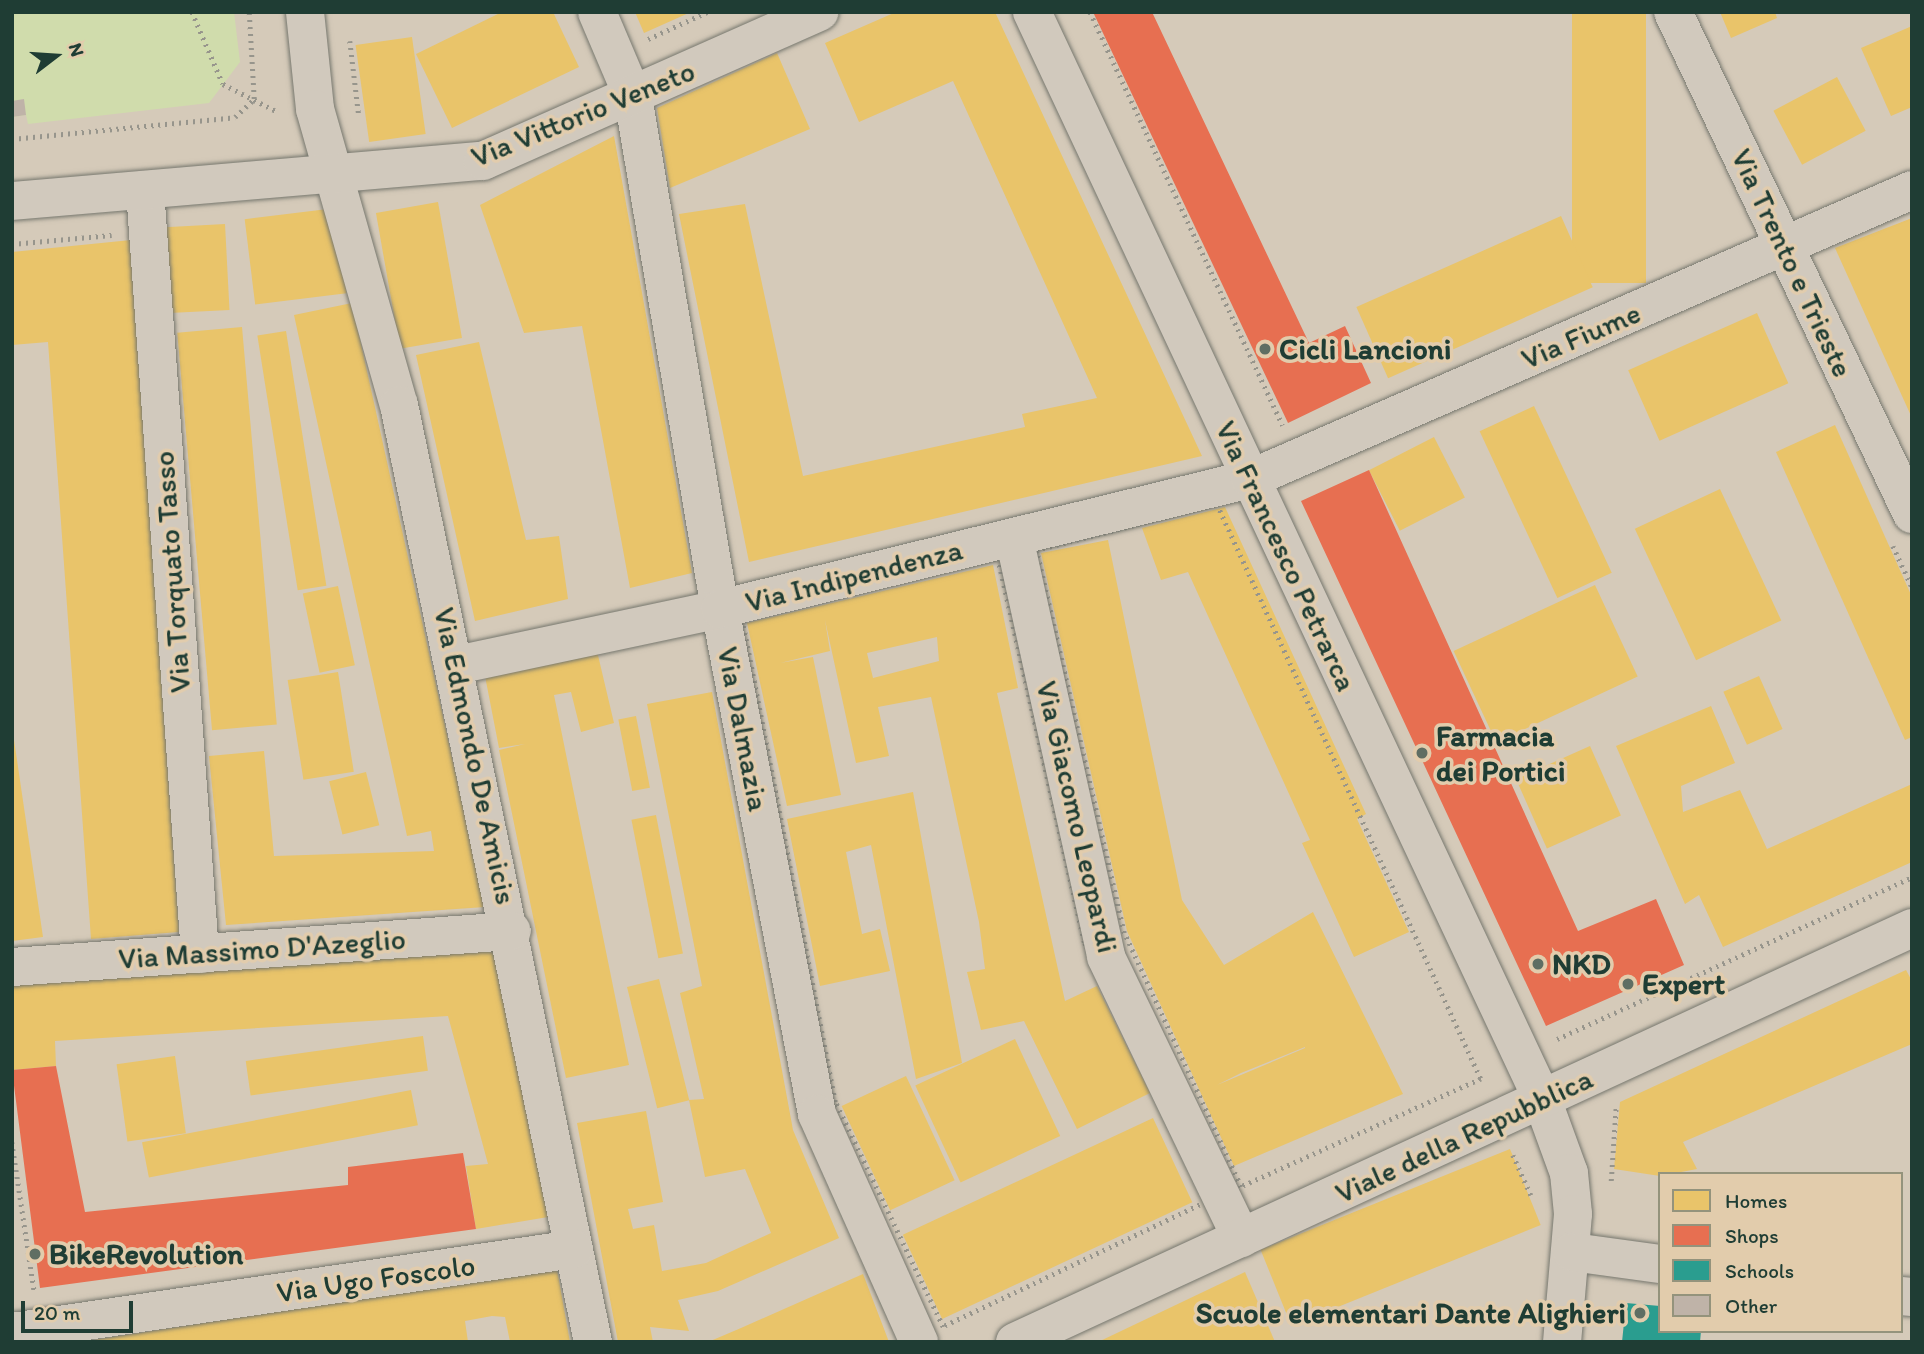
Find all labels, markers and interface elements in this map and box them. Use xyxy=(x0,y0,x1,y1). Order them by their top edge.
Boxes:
north arrow xyxy=(21,21,91,91)
text: N xyxy=(64,40,89,59)
street label: Via Vittorio Veneto xyxy=(466,53,700,175)
street label: Via Trento e Trieste xyxy=(1724,144,1860,382)
street label: Via Fiume xyxy=(1516,295,1646,377)
place label: Cicli Lancioni xyxy=(1279,331,1452,367)
marker: Cicli Lancioni xyxy=(1257,341,1273,357)
street label: Via Francesco Petrarca xyxy=(1208,416,1364,696)
street label: Via Torquato Tasso xyxy=(146,451,198,693)
street label: Via Indipendenza xyxy=(742,532,966,620)
street label: Via Edmondo De Amicis xyxy=(426,604,524,908)
street label: Via Dalmazia xyxy=(709,644,777,814)
street label: Via Giacomo Leopardi xyxy=(1028,678,1126,956)
place label: Farmacia dei Portici xyxy=(1436,718,1565,788)
marker: Farmacia dei Portici xyxy=(1414,745,1430,761)
street label: Via Massimo D'Azeglio xyxy=(117,921,407,977)
place label: NKD xyxy=(1552,946,1611,982)
marker: NKD xyxy=(1530,956,1546,972)
place label: Expert xyxy=(1642,966,1725,1002)
marker: Expert xyxy=(1620,976,1636,992)
street label: Viale della Repubblica xyxy=(1329,1060,1599,1212)
legend xyxy=(1658,1172,1903,1333)
text: Homes xyxy=(1725,1188,1787,1213)
text: Shops xyxy=(1725,1223,1779,1248)
place label: BikeRevolution xyxy=(49,1236,243,1272)
marker: BikeRevolution xyxy=(27,1246,43,1262)
street label: Via Ugo Foscolo xyxy=(275,1247,477,1311)
text: Schools xyxy=(1725,1258,1794,1283)
scale bar xyxy=(24,1288,136,1332)
text: Other xyxy=(1725,1293,1777,1318)
place label: Scuole elementari Dante Alighieri xyxy=(1195,1295,1626,1331)
text: 20 m xyxy=(34,1300,80,1325)
marker: Scuole elementari Dante Alighieri xyxy=(1632,1305,1648,1321)

